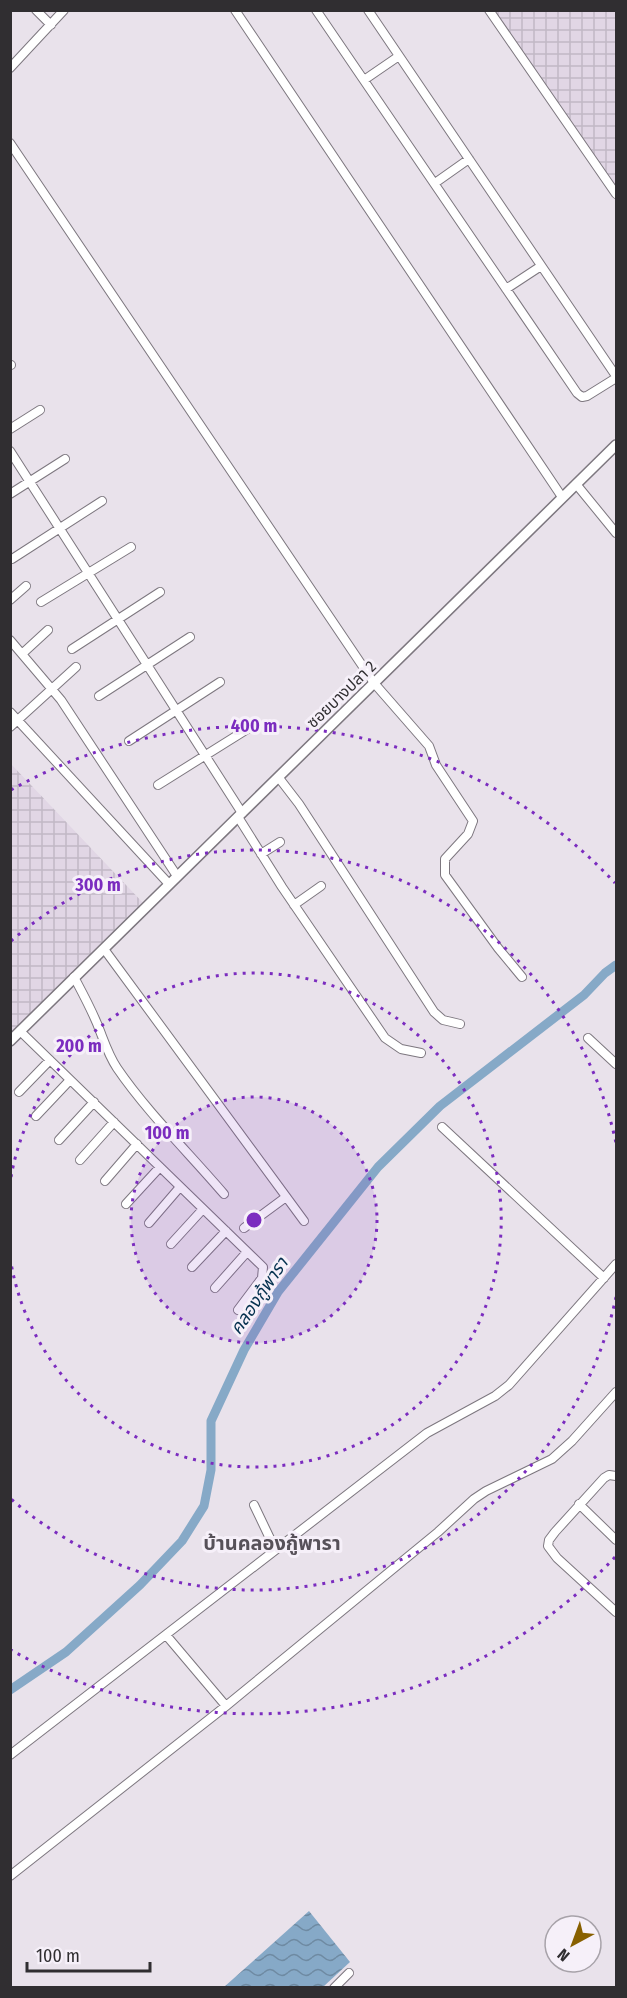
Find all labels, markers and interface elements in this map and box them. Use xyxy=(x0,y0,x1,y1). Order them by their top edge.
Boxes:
street label: ซอยบางปลา 2 xyxy=(303,657,380,732)
text: 400 m xyxy=(231,715,277,737)
text: 300 m xyxy=(74,874,121,896)
text: 200 m xyxy=(55,1035,102,1057)
text: 100 m xyxy=(145,1122,189,1144)
centre of rings xyxy=(244,1210,264,1230)
water label: คลองกู้พารา xyxy=(225,1253,293,1339)
district label: บ้านคลองกู้พารา xyxy=(203,1531,341,1555)
north arrow xyxy=(543,1914,603,1974)
scale bar xyxy=(27,1935,150,1973)
text: 100 m xyxy=(36,1945,80,1967)
text: N xyxy=(554,1945,573,1965)

